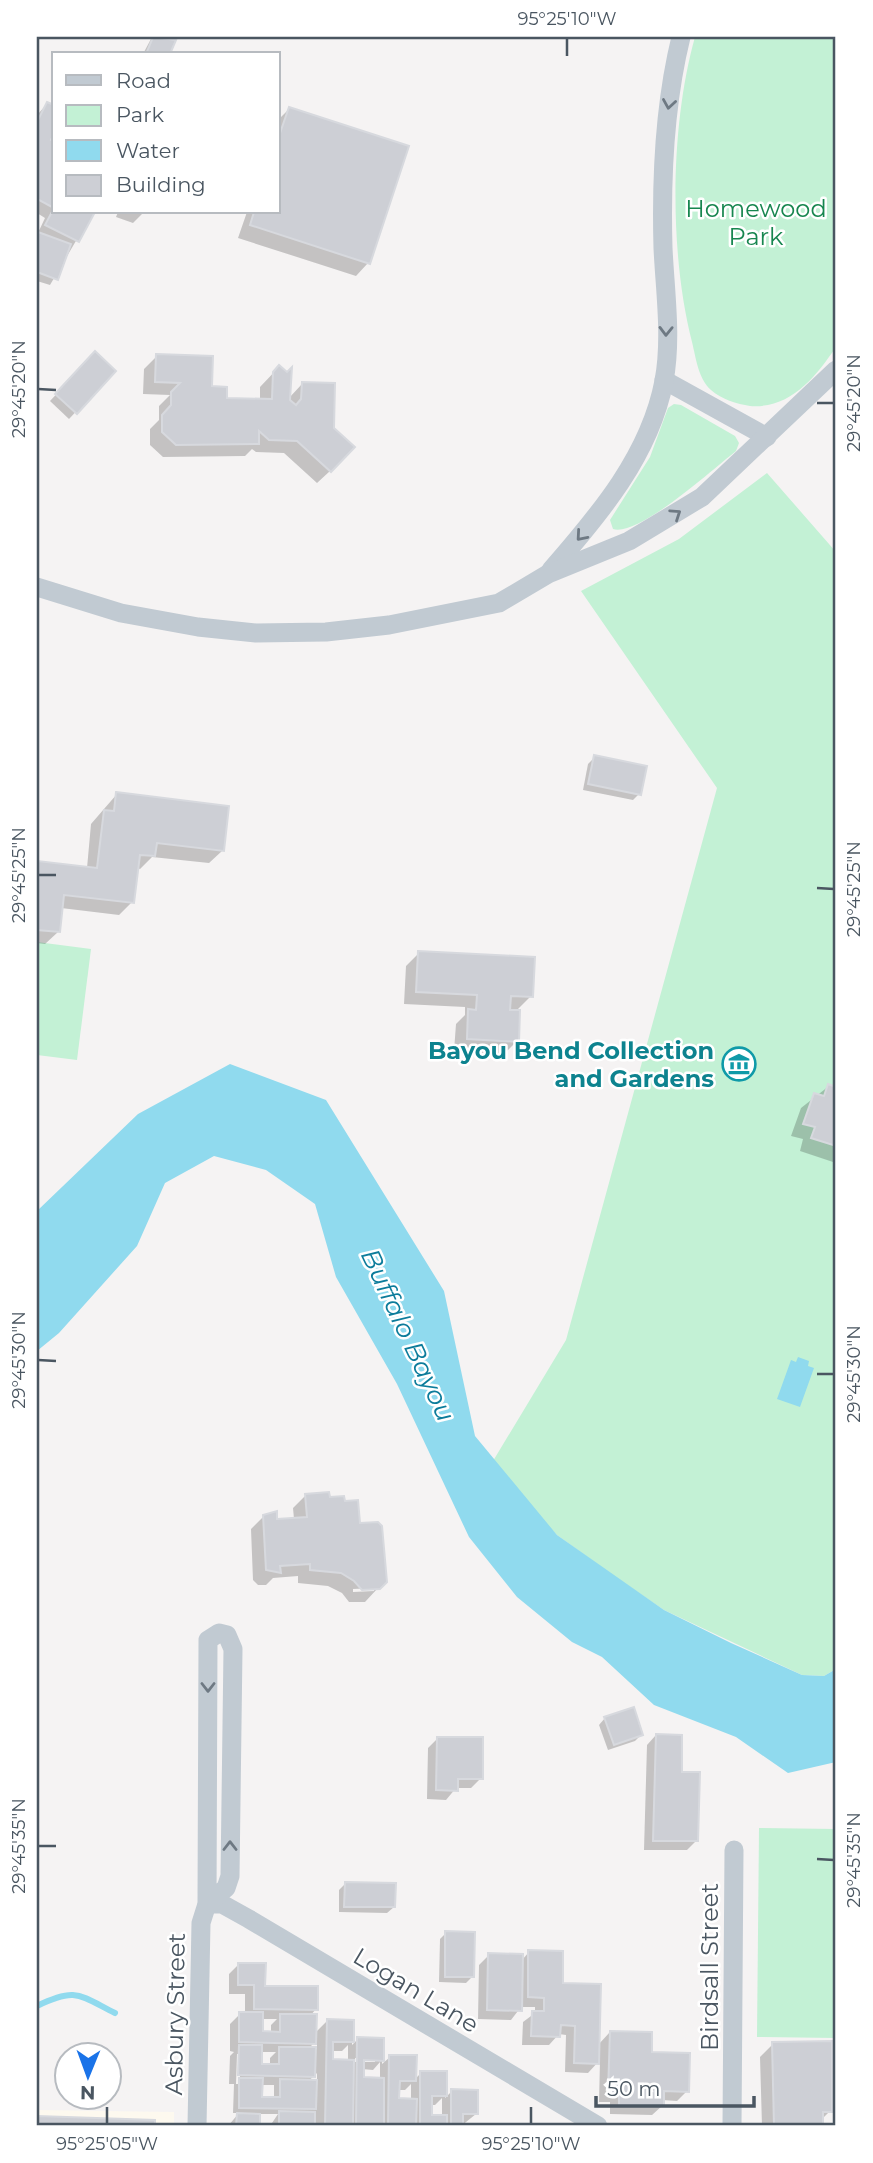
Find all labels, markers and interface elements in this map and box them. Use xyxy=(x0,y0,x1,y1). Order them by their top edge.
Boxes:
text: 95°25'10"W xyxy=(517,8,617,30)
legend xyxy=(52,52,280,214)
text: Road xyxy=(116,68,171,93)
one-way arrow xyxy=(662,98,677,110)
text: Park xyxy=(116,102,164,127)
text: Water xyxy=(116,138,180,163)
text: Building xyxy=(116,172,206,197)
park label: Homewood Park xyxy=(685,194,827,251)
one-way arrow xyxy=(658,326,674,337)
text: 29°45'20"N xyxy=(8,340,30,438)
text: 29°45'20"N xyxy=(843,354,865,452)
one-way arrow xyxy=(668,510,681,522)
one-way arrow xyxy=(577,528,589,541)
text: 29°45'25"N xyxy=(8,827,30,923)
text: 29°45'25"N xyxy=(843,841,865,937)
place label: Bayou Bend Collection and Gardens xyxy=(428,1036,714,1093)
museum icon: Bayou Bend Collection and Gardens xyxy=(720,1045,758,1083)
water label: Buffalo Bayou xyxy=(354,1244,462,1426)
text: 29°45'30"N xyxy=(8,1311,30,1409)
text: 29°45'30"N xyxy=(843,1325,865,1423)
one-way arrow xyxy=(200,1682,216,1692)
text: 29°45'35"N xyxy=(8,1798,30,1894)
text: 29°45'35"N xyxy=(843,1812,865,1908)
one-way arrow xyxy=(223,1840,238,1851)
street label: Birdsall Street xyxy=(695,1883,724,2051)
street label: Asbury Street xyxy=(159,1932,191,2096)
street label: Logan Lane xyxy=(348,1941,484,2039)
north arrow xyxy=(52,2040,122,2110)
scale bar xyxy=(596,2065,754,2109)
text: 50 m xyxy=(607,2076,661,2101)
text: N xyxy=(80,2081,96,2104)
text: 95°25'05"W xyxy=(56,2133,158,2155)
text: 95°25'10"W xyxy=(481,2133,581,2155)

